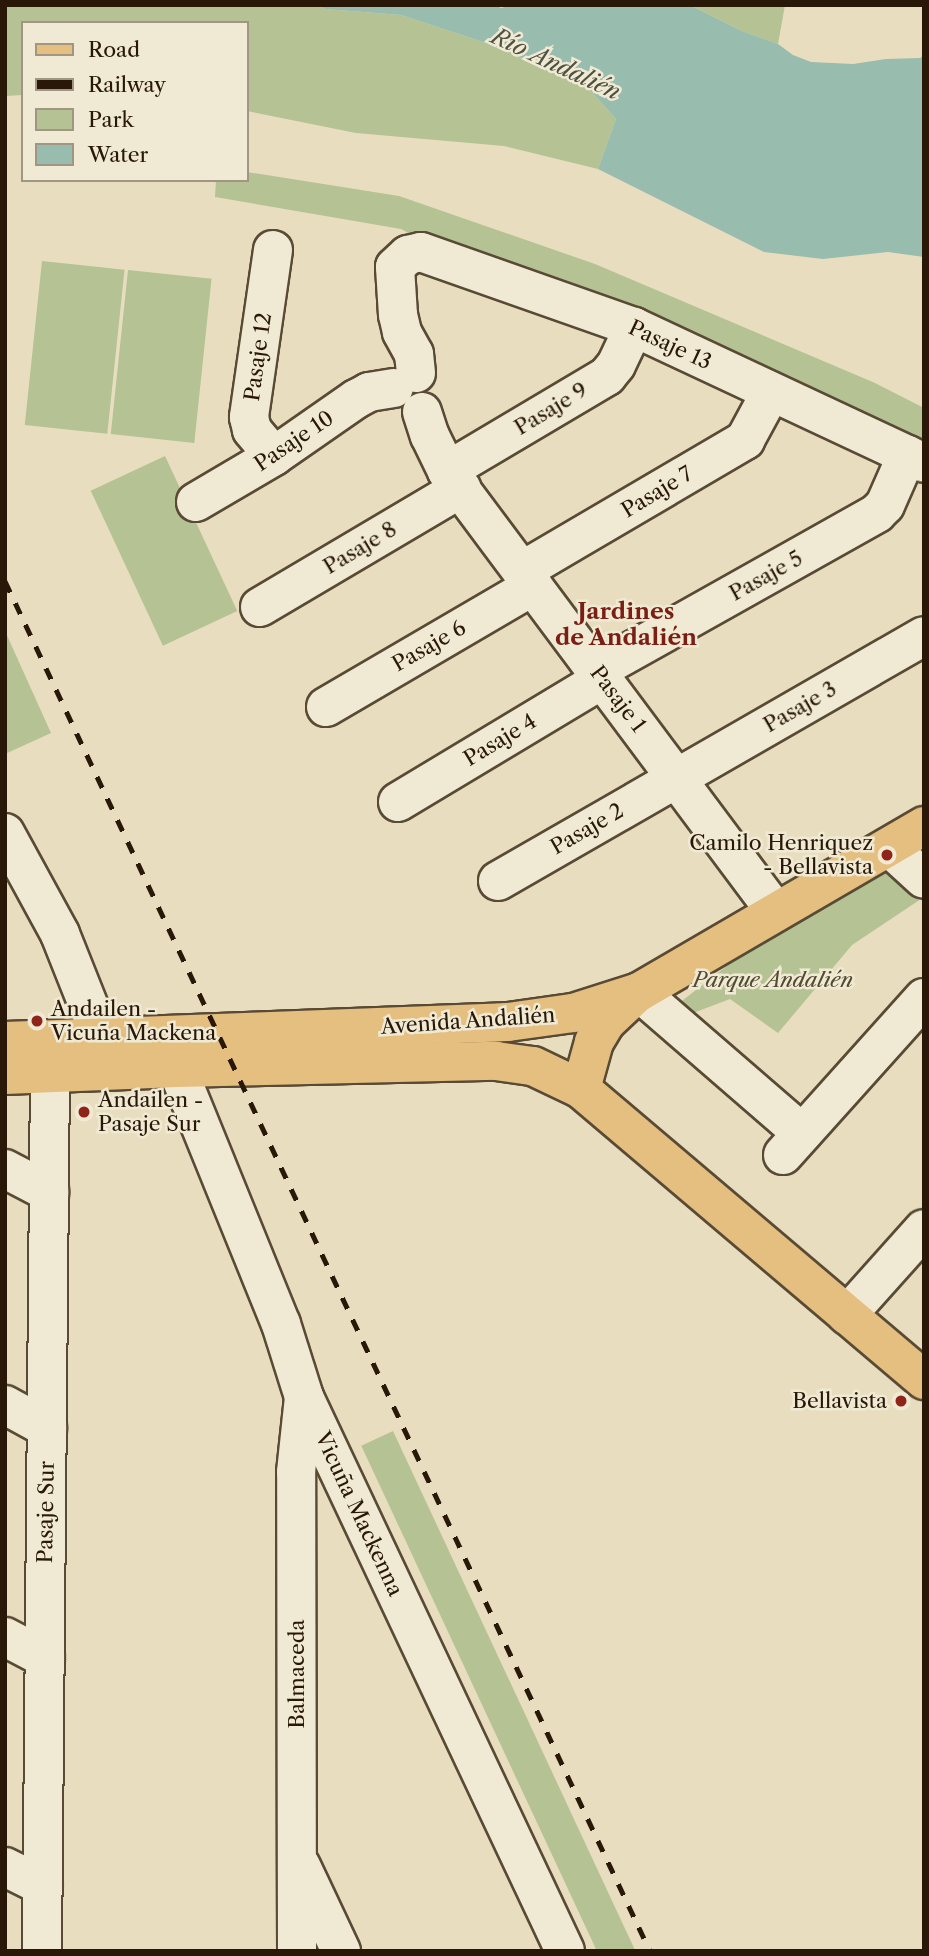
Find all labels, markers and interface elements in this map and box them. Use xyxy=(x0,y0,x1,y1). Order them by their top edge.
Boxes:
legend xyxy=(21,21,248,182)
water label: Río Andalién xyxy=(487,22,625,106)
text: Road xyxy=(88,37,140,62)
text: Railway xyxy=(88,72,166,97)
text: Park xyxy=(88,107,134,132)
text: Water xyxy=(88,142,148,167)
street label: Pasaje 12 xyxy=(239,311,277,403)
street label: Pasaje 13 xyxy=(625,315,715,375)
street label: Pasaje 9 xyxy=(510,377,592,441)
street label: Pasaje 10 xyxy=(250,405,338,477)
street label: Pasaje 7 xyxy=(617,461,697,523)
street label: Pasaje 8 xyxy=(319,516,401,580)
street label: Pasaje 5 xyxy=(725,546,807,606)
district label: Jardines de Andalién xyxy=(555,597,697,651)
street label: Pasaje 6 xyxy=(388,615,470,677)
street label: Pasaje 1 xyxy=(585,661,651,737)
street label: Pasaje 3 xyxy=(759,676,841,738)
street label: Pasaje 4 xyxy=(459,709,541,771)
street label: Pasaje 2 xyxy=(546,798,628,860)
place label: Camilo Henriquez - Bellavista xyxy=(689,830,873,880)
marker: Camilo Henriquez - Bellavista xyxy=(879,847,895,863)
park label: Parque Andalién xyxy=(693,967,853,993)
place label: Andailen - Vicuña Mackena xyxy=(51,996,217,1046)
street label: Avenida Andalién xyxy=(379,1002,557,1040)
marker: Andailen - Vicuña Mackena xyxy=(29,1013,45,1029)
place label: Andailen - Pasaje Sur xyxy=(98,1087,203,1137)
marker: Andailen - Pasaje Sur xyxy=(76,1104,92,1120)
place label: Bellavista xyxy=(792,1388,887,1414)
marker: Bellavista xyxy=(893,1393,909,1409)
street label: Vicuña Mackenna xyxy=(310,1428,408,1600)
street label: Pasaje Sur xyxy=(33,1461,59,1563)
street label: Balmaceda xyxy=(284,1619,310,1729)

